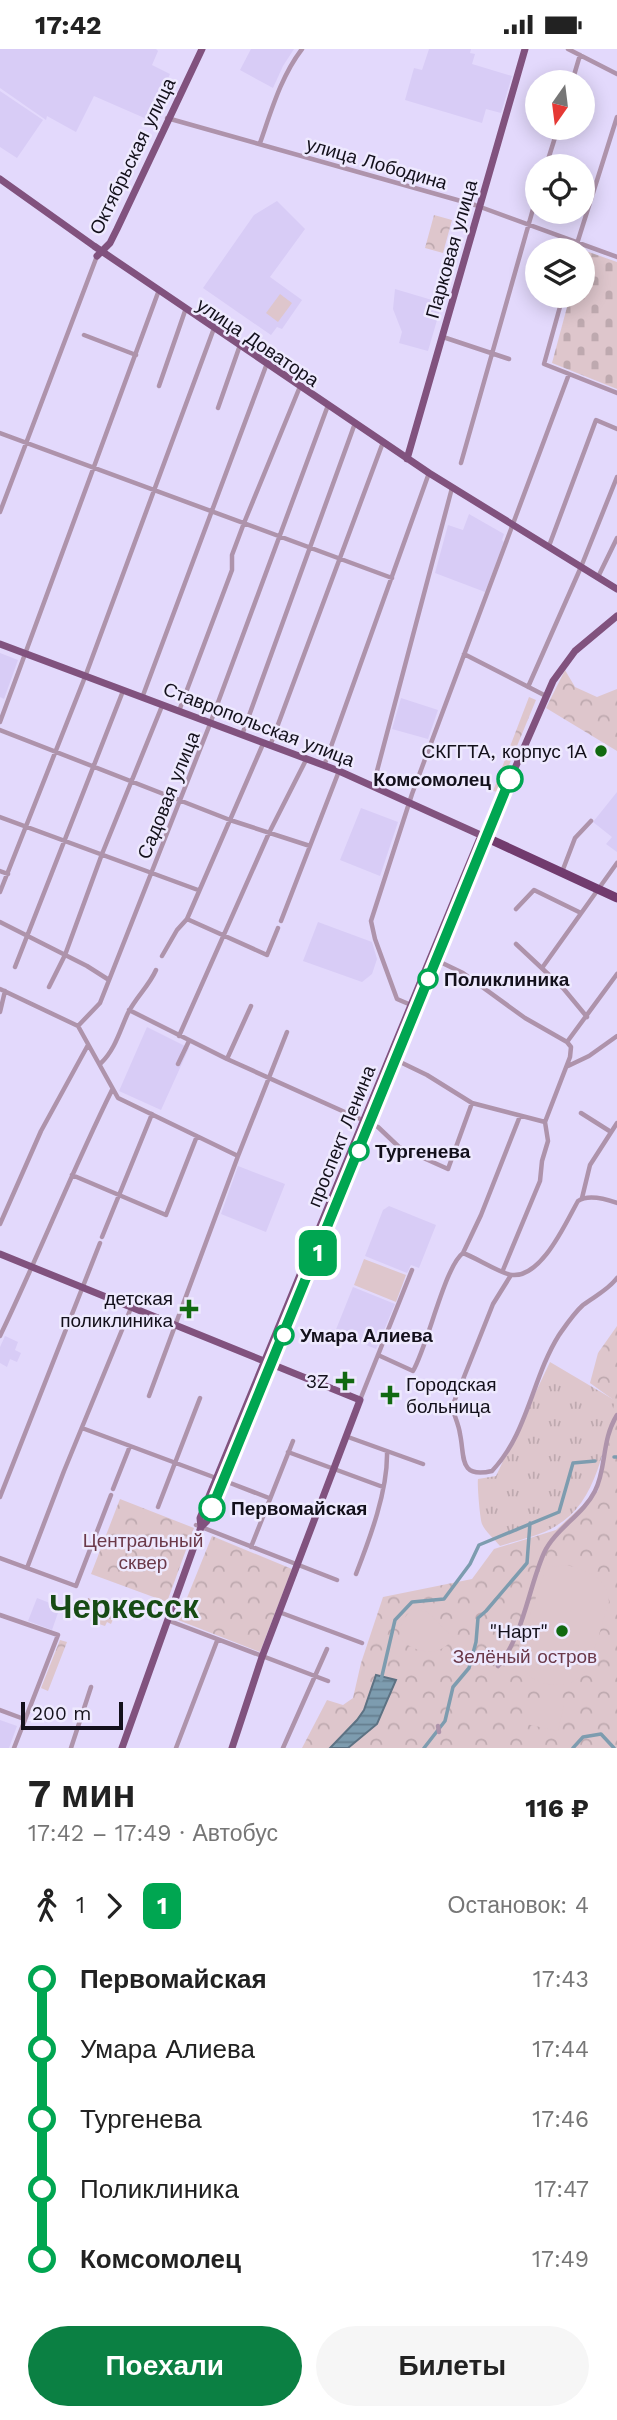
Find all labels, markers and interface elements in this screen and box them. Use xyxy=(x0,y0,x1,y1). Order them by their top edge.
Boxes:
text: 17:42 xyxy=(35,10,101,40)
north arrow xyxy=(525,70,595,140)
map controls xyxy=(525,70,595,308)
street label: Октябрьская улица xyxy=(85,74,181,238)
street label: улица Лободина xyxy=(304,132,450,195)
button: locate xyxy=(525,154,595,224)
street label: Парковая улица xyxy=(421,177,482,321)
button: layers xyxy=(525,238,595,308)
street label: улица Доватора xyxy=(192,293,324,392)
street label: Ставропольская улица xyxy=(160,677,358,772)
street label: Садовая улица xyxy=(132,728,205,862)
place label: СКГГТА, корпус 1А xyxy=(422,740,587,763)
marker: СКГГТА, корпус 1А xyxy=(593,743,609,759)
marker: Комсомолец xyxy=(497,766,523,792)
place label: Комсомолец xyxy=(373,768,491,791)
place label: Поликлиника xyxy=(444,968,570,991)
marker: Поликлиника xyxy=(418,969,438,989)
street label: проспект Ленина xyxy=(303,1062,381,1210)
place label: Тургенева xyxy=(375,1140,471,1163)
marker: Тургенева xyxy=(349,1141,369,1161)
line badge: 1 xyxy=(295,1230,341,1276)
text: 1 xyxy=(313,1239,323,1267)
place label: детская поликлиника xyxy=(60,1287,173,1332)
marker: детская поликлиника xyxy=(179,1299,199,1319)
place label: Умара Алиева xyxy=(300,1324,433,1347)
marker: Умара Алиева xyxy=(274,1325,294,1345)
place label: 3Z xyxy=(306,1370,329,1393)
marker: 3Z xyxy=(335,1371,355,1391)
place label: Городская больница xyxy=(406,1373,496,1418)
marker: Городская больница xyxy=(380,1385,400,1405)
marker: Первомайская xyxy=(199,1495,225,1521)
place label: Первомайская xyxy=(231,1497,367,1520)
park label: Центральный сквер xyxy=(83,1529,203,1574)
district label: Черкесск xyxy=(49,1587,199,1626)
place label: "Нарт" xyxy=(490,1620,548,1643)
marker: "Нарт" xyxy=(554,1623,570,1639)
park label: Зелёный остров xyxy=(453,1645,597,1668)
scale bar xyxy=(21,1699,122,1731)
text: 200 m xyxy=(32,1702,91,1725)
text: 7 мин xyxy=(28,1772,135,1816)
text: 116 ₽ xyxy=(525,1793,589,1823)
text: 17:42 – 17:49 · Автобус xyxy=(28,1820,278,1847)
icon: walk xyxy=(28,1887,66,1925)
icon: forward xyxy=(95,1887,133,1925)
text: 1 xyxy=(76,1892,85,1919)
text: 1 xyxy=(157,1892,167,1920)
text: Остановок: 4 xyxy=(448,1892,589,1919)
text: Первомайская xyxy=(80,1964,267,1994)
text: 17:43 xyxy=(533,1966,589,1993)
text: Умара Алиева xyxy=(80,2034,255,2064)
text: 17:44 xyxy=(532,2036,589,2063)
text: Тургенева xyxy=(80,2104,202,2134)
text: 17:46 xyxy=(532,2106,589,2133)
text: Поликлиника xyxy=(80,2174,239,2204)
text: 17:47 xyxy=(535,2176,589,2203)
text: Комсомолец xyxy=(80,2244,241,2274)
text: 17:49 xyxy=(532,2246,589,2273)
button: Поехали xyxy=(28,2326,302,2406)
button: Билеты xyxy=(316,2326,589,2406)

